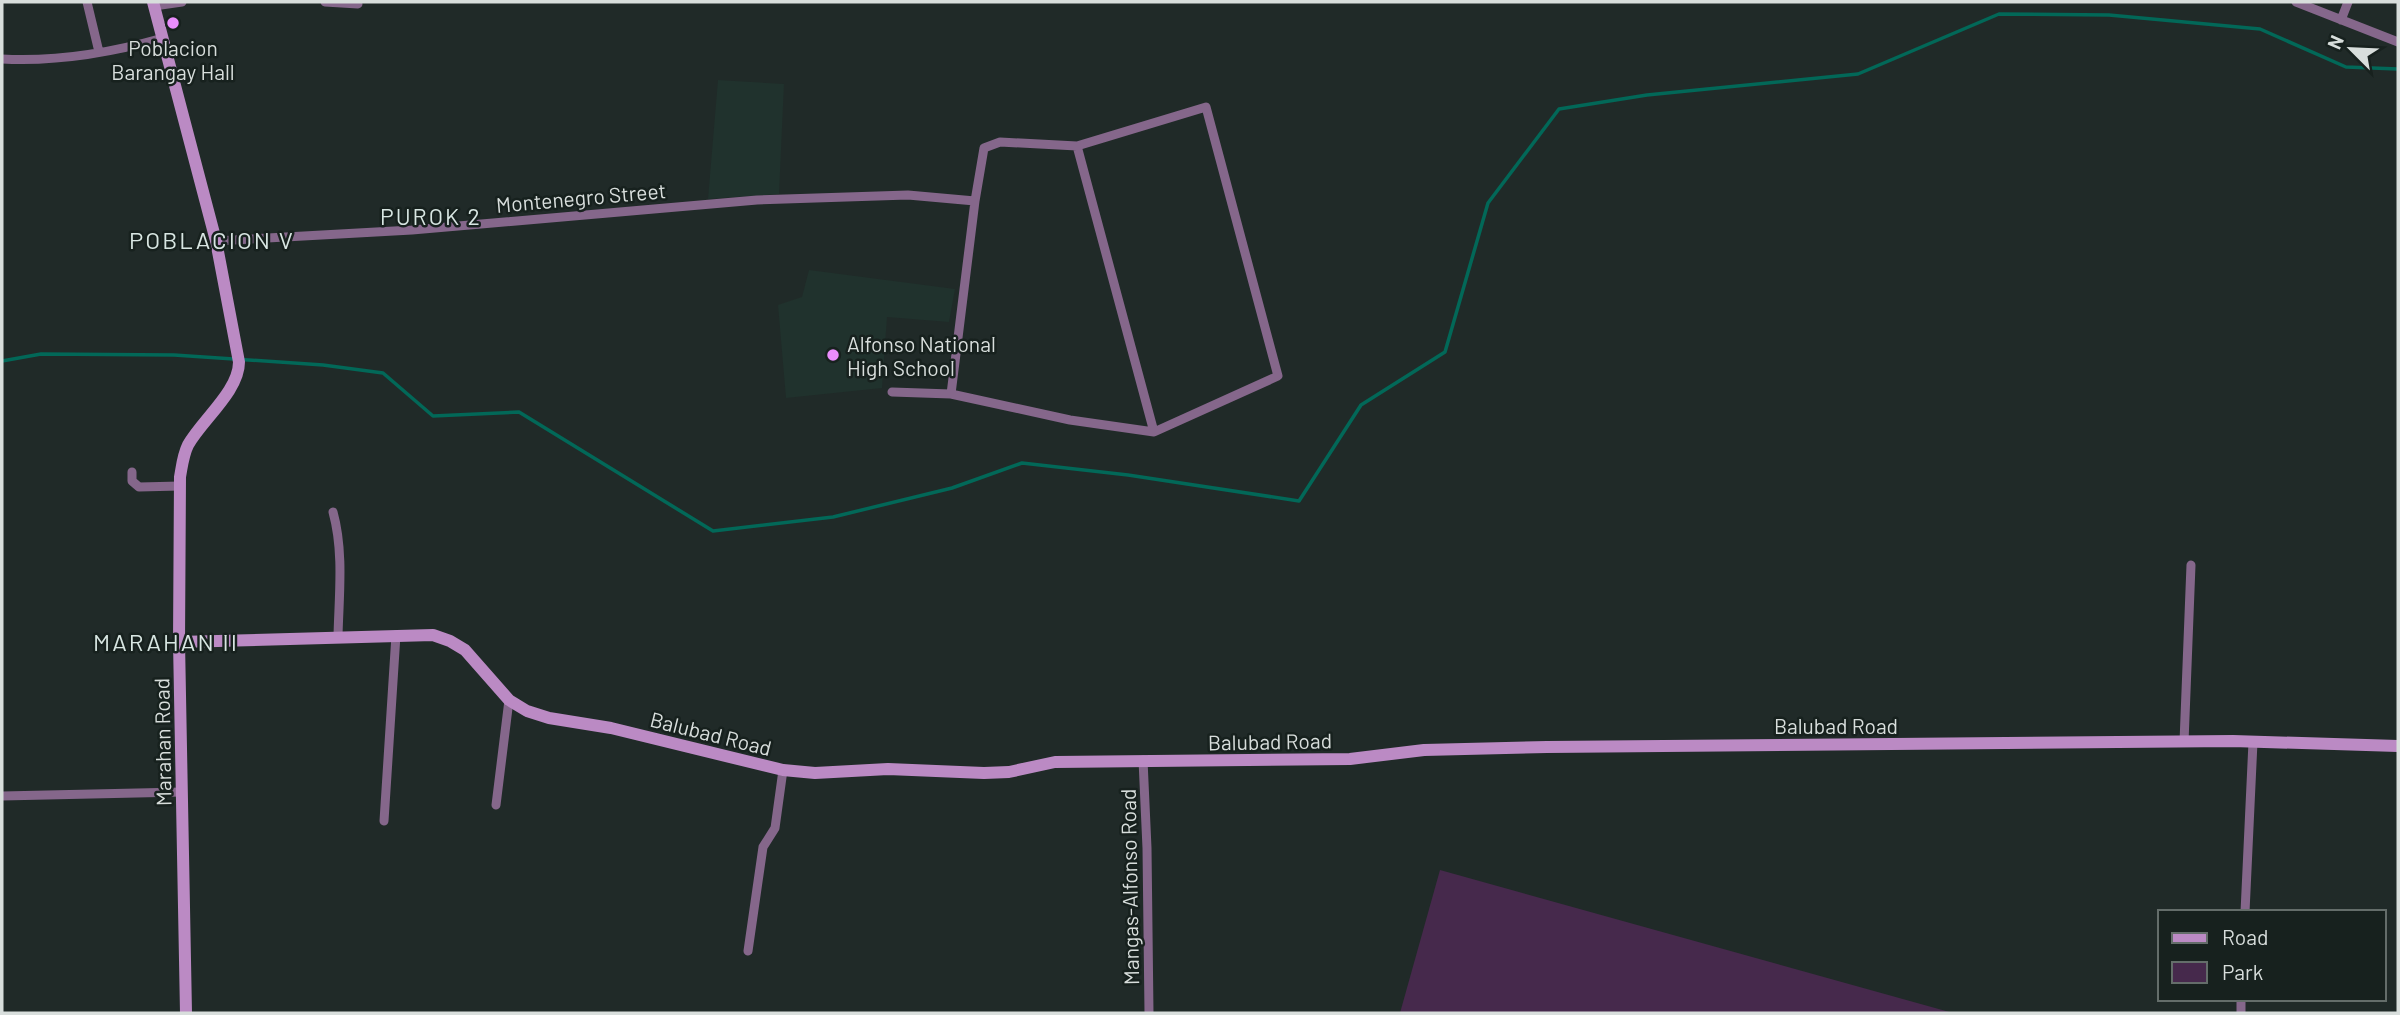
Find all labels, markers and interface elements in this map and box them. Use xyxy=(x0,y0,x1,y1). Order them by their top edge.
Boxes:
north arrow xyxy=(2316,14,2386,84)
marker: Poblacion Barangay Hall xyxy=(165,15,181,31)
text: N xyxy=(2322,31,2348,52)
place label: Poblacion Barangay Hall xyxy=(111,35,235,84)
street label: Montenegro Street xyxy=(495,177,667,217)
district label: PUROK 2 xyxy=(380,202,482,230)
district label: POBLACION V xyxy=(129,225,295,254)
place label: Alfonso National High School xyxy=(847,331,996,380)
marker: Alfonso National High School xyxy=(825,347,841,363)
district label: MARAHAN II xyxy=(93,627,239,656)
street label: Marahan Road xyxy=(148,678,176,806)
street label: Balubad Road xyxy=(648,706,774,760)
street label: Balubad Road xyxy=(1774,713,1898,738)
street label: Balubad Road xyxy=(1208,727,1332,755)
street label: Mangas-Alfonso Road xyxy=(1115,789,1143,985)
legend xyxy=(2158,910,2386,1001)
text: Road xyxy=(2222,924,2268,949)
text: Park xyxy=(2222,959,2263,984)

